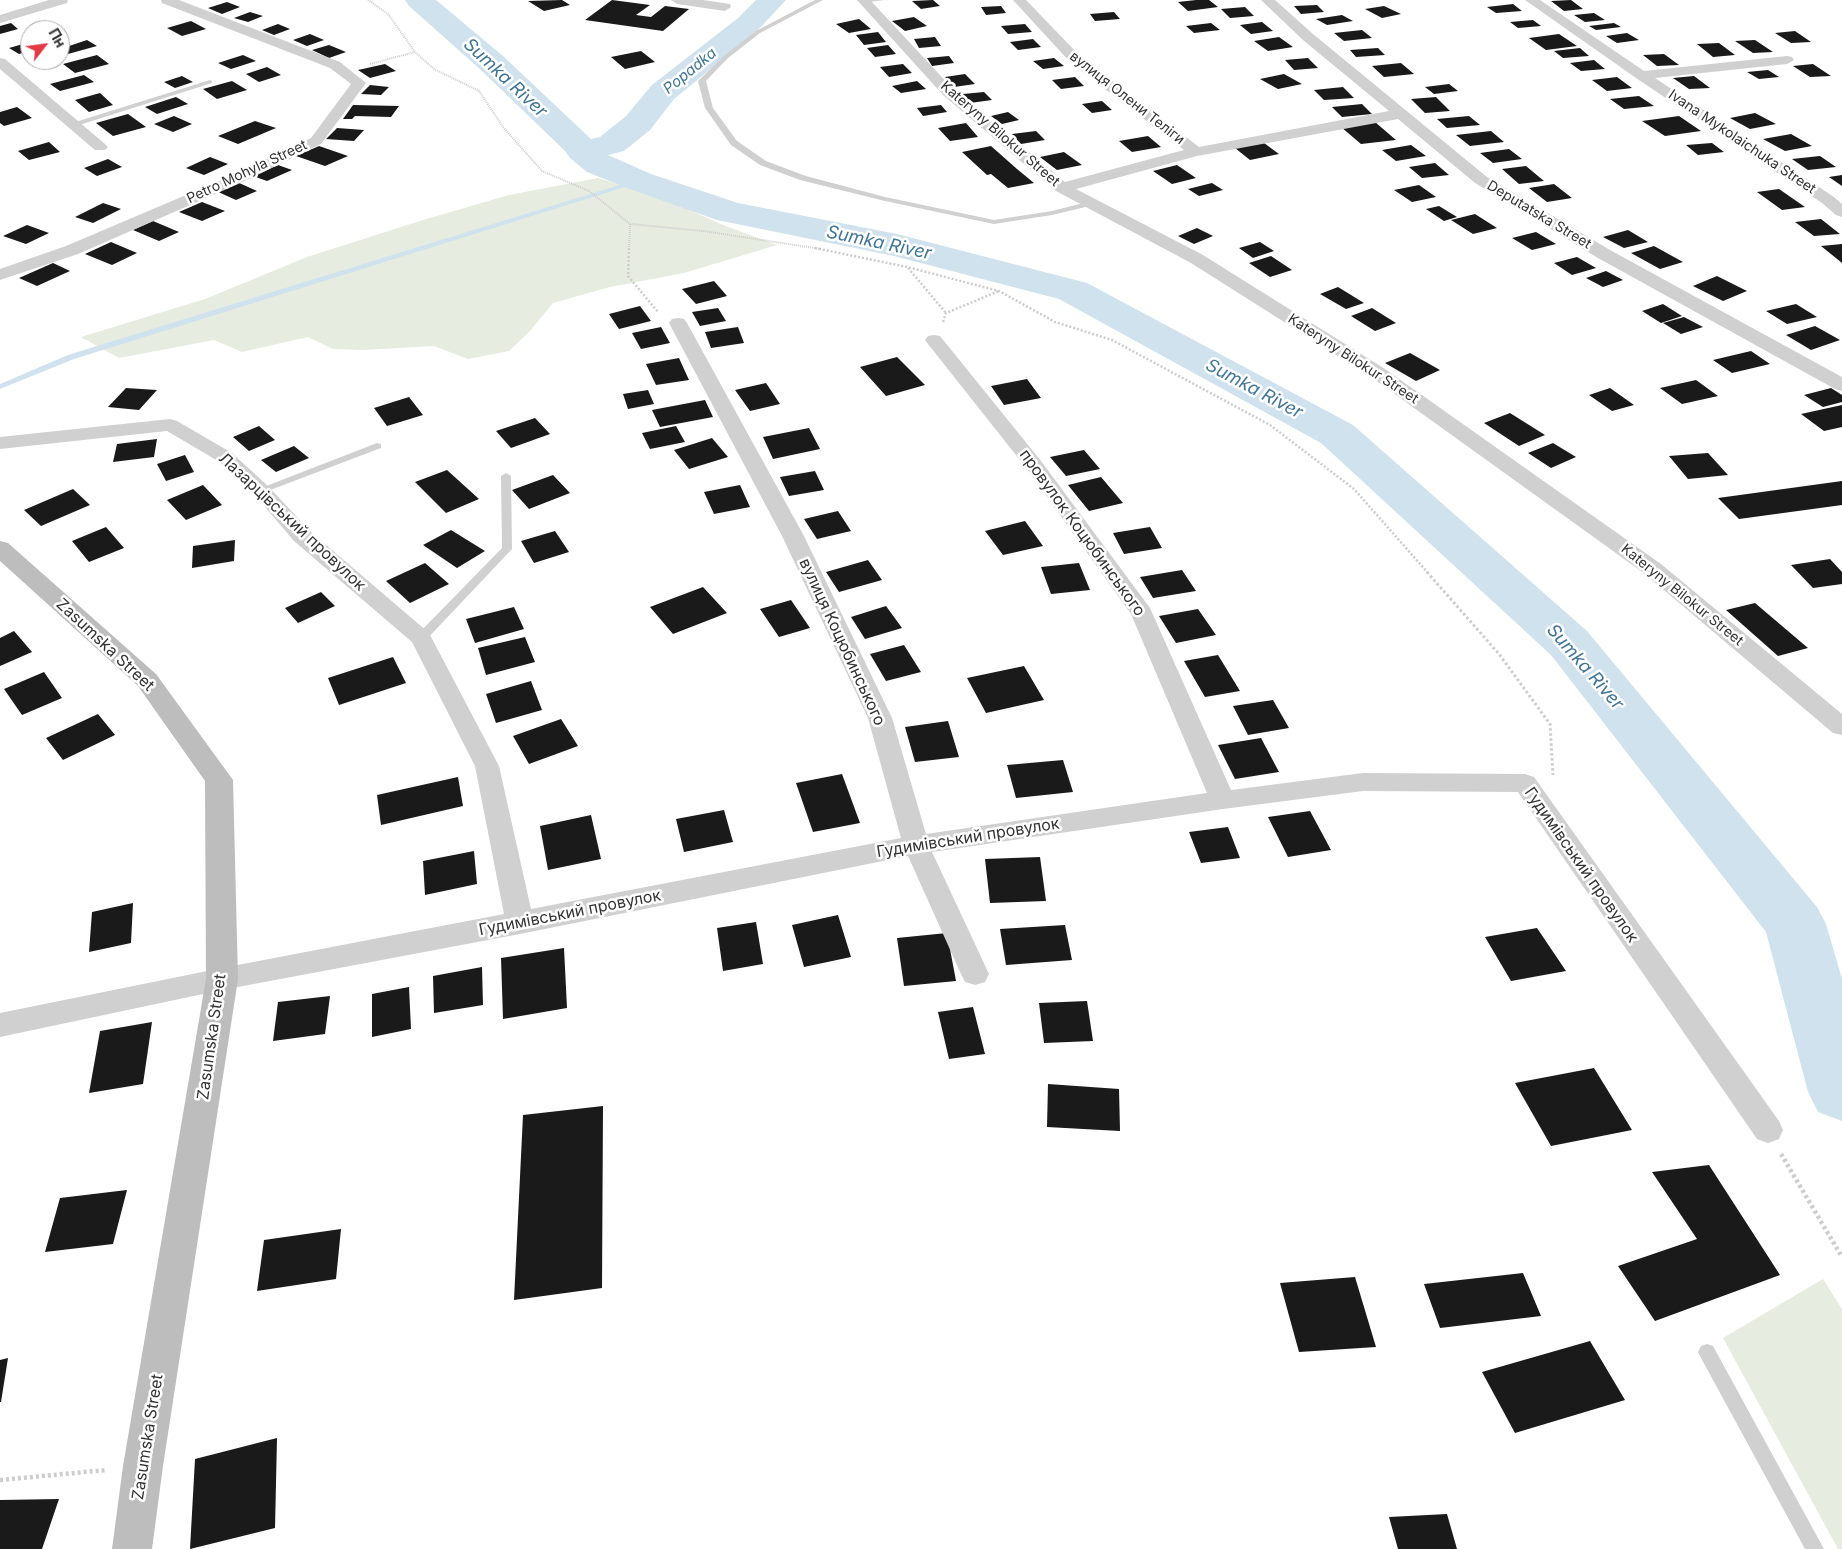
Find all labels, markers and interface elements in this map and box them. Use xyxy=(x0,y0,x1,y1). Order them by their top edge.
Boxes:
north arrow xyxy=(20,20,70,70)
text: Пн xyxy=(45,25,70,50)
water label: Sumka River xyxy=(459,34,551,122)
water label: Popadka xyxy=(660,44,720,98)
street label: вулиця Олени Теліги xyxy=(1066,48,1188,148)
street label: Kateryny Bilokur Street xyxy=(937,78,1063,190)
street label: Ivana Mykolaichuka Street xyxy=(1665,86,1819,198)
street label: Petro Mohyla Street xyxy=(184,137,310,207)
street label: Deputatska Street xyxy=(1484,177,1594,253)
water label: Sumka River xyxy=(825,221,933,265)
street label: Kateryny Bilokur Street xyxy=(1285,311,1421,407)
water label: Sumka River xyxy=(1202,354,1306,424)
street label: провулок Коцюбинського xyxy=(1015,446,1149,620)
street label: Лазарцівський провулок xyxy=(215,449,369,595)
street label: Kateryny Bilokur Street xyxy=(1618,541,1746,649)
street label: вулиця Коцюбинського xyxy=(795,555,889,729)
street label: Zasumska Street xyxy=(52,595,158,695)
water label: Sumka River xyxy=(1542,620,1628,714)
street label: Гудимівський провулок xyxy=(1520,784,1642,946)
street label: Гудимівський провулок xyxy=(875,814,1061,862)
street label: Гудимівський провулок xyxy=(477,886,663,940)
street label: Zasumska Street xyxy=(194,973,230,1101)
street label: Zasumska Street xyxy=(129,1373,167,1501)

